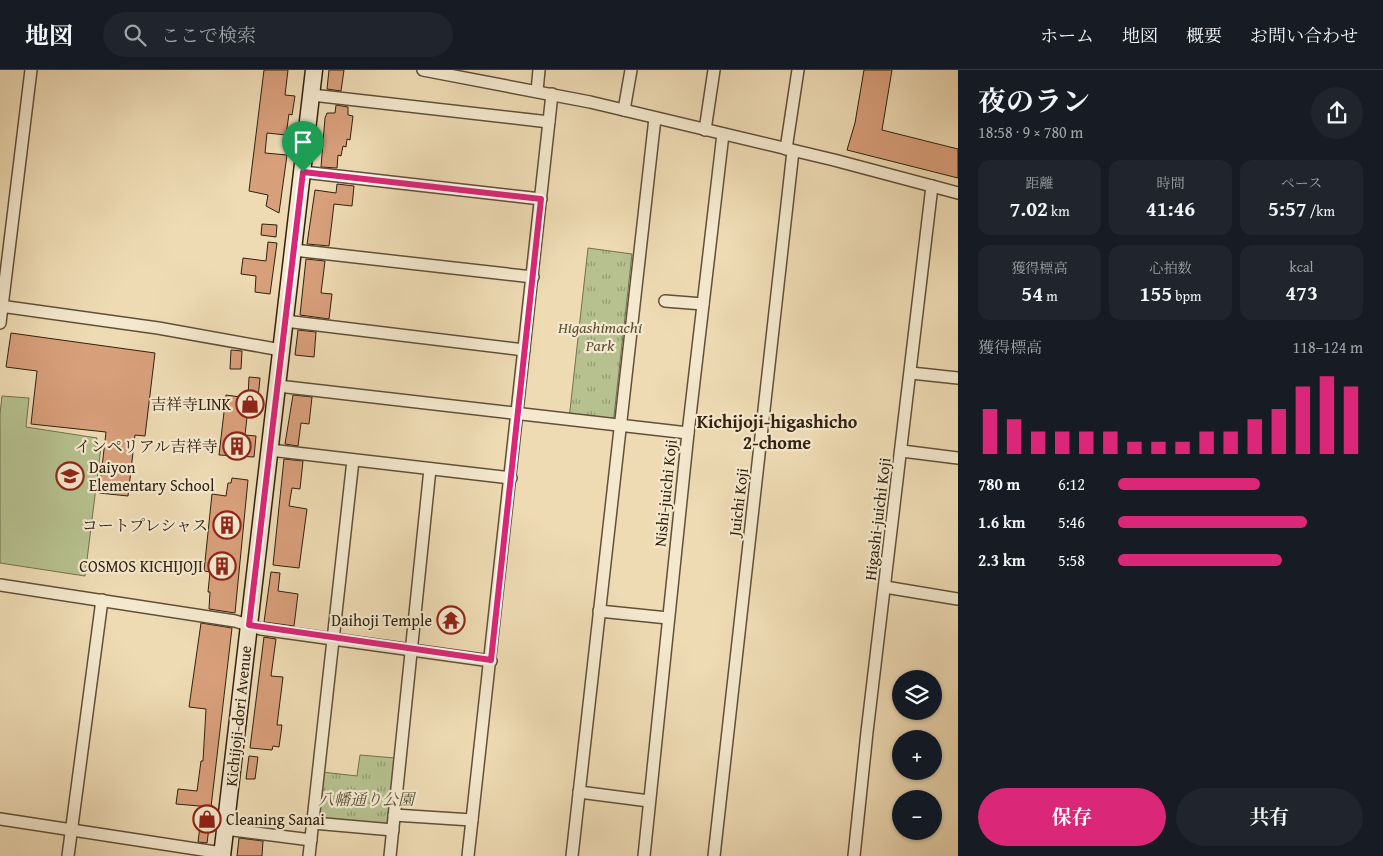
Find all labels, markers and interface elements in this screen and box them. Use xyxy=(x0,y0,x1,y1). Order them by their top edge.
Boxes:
search box xyxy=(103,12,453,57)
text: 地図 xyxy=(25,18,73,53)
icon: search xyxy=(121,21,149,49)
text: ここで検索 xyxy=(161,21,256,49)
text: ホーム xyxy=(1040,22,1094,49)
text: 地図 xyxy=(1122,22,1158,49)
text: 概要 xyxy=(1186,22,1222,49)
text: お問い合わせ xyxy=(1250,22,1358,49)
text: 夜のラン xyxy=(978,80,1090,121)
button: share xyxy=(1311,87,1363,139)
text: 18:58 · 9 × 780 m xyxy=(978,120,1083,144)
pin xyxy=(282,121,324,172)
icon: arrive xyxy=(289,128,317,156)
text: 距離 xyxy=(1026,173,1054,193)
text: 時間 xyxy=(1157,173,1185,193)
text: ペース xyxy=(1281,173,1322,193)
text: 7.02 xyxy=(1009,193,1048,224)
text: 41:46 xyxy=(1146,193,1195,224)
text: 5:57 xyxy=(1268,193,1307,224)
text: km xyxy=(1048,201,1070,221)
text: /km xyxy=(1307,201,1335,221)
text: kcal xyxy=(1290,257,1313,277)
text: 獲得標高 xyxy=(1012,258,1068,278)
text: 心拍数 xyxy=(1150,258,1192,278)
text: 473 xyxy=(1285,277,1318,308)
text: 54 xyxy=(1021,278,1043,309)
text: 155 xyxy=(1140,278,1172,309)
text: m xyxy=(1043,286,1058,306)
text: bpm xyxy=(1172,286,1201,306)
park label: Higashimachi Park xyxy=(557,315,642,357)
text: 獲得標高 xyxy=(978,335,1042,359)
text: 118–124 m xyxy=(1293,335,1363,359)
shop icon: 吉祥寺LINK xyxy=(235,389,265,419)
place label: 吉祥寺LINK xyxy=(150,392,232,416)
district label: Kichijoji-higashicho 2-chome xyxy=(697,408,858,456)
building icon: インペリアル吉祥寺 xyxy=(222,431,252,461)
place label: インペリアル吉祥寺 xyxy=(75,434,218,458)
street label: Nishi-juichi Koji xyxy=(647,438,683,548)
place label: Daiyon Elementary School xyxy=(89,455,215,497)
street label: Higashi-juichi Koji xyxy=(858,456,897,582)
school or university icon: Daiyon Elementary School xyxy=(55,461,85,491)
street label: Juichi Koji xyxy=(722,466,754,539)
text: 780 m xyxy=(978,472,1020,496)
text: 6:12 xyxy=(1058,472,1085,496)
building icon: コートプレシャス xyxy=(212,510,242,540)
text: 1.6 km xyxy=(978,510,1025,534)
text: 5:46 xyxy=(1058,510,1085,534)
place label: コートプレシャス xyxy=(82,513,208,537)
text: 2.3 km xyxy=(978,548,1025,572)
text: 5:58 xyxy=(1058,548,1085,572)
building icon: COSMOS KICHIJOJI xyxy=(207,551,237,581)
place label: COSMOS KICHIJOJI xyxy=(79,554,203,578)
temple icon: Daihoji Temple xyxy=(436,605,466,635)
place label: Daihoji Temple xyxy=(331,608,432,632)
street label: Kichijoji-dori Avenue xyxy=(219,644,257,788)
map controls xyxy=(892,670,942,840)
button: layers xyxy=(892,670,942,720)
button: + xyxy=(892,730,942,780)
park label: 八幡通り公園 xyxy=(318,787,417,811)
button: 保存 xyxy=(978,788,1166,846)
button: 共有 xyxy=(1176,788,1363,846)
button: − xyxy=(892,790,942,840)
shop icon: Cleaning Sanai xyxy=(192,804,222,834)
place label: Cleaning Sanai xyxy=(226,807,325,831)

